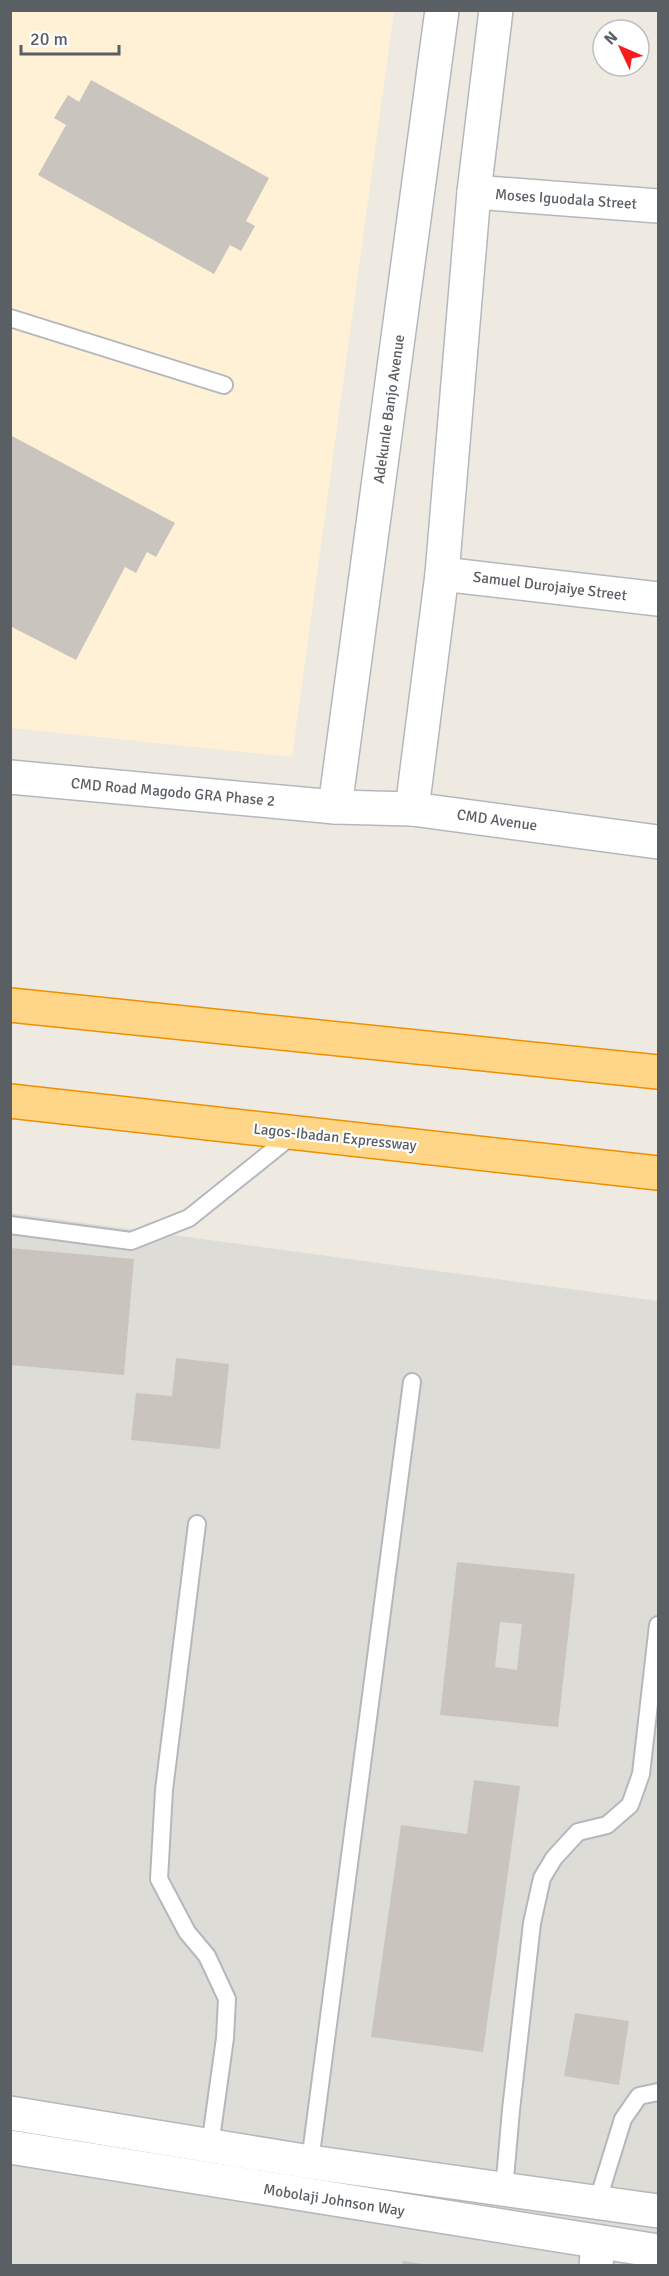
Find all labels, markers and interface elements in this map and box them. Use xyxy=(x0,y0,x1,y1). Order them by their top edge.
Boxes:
scale bar xyxy=(21,18,118,56)
north arrow xyxy=(591,18,651,78)
text: N xyxy=(600,27,622,49)
text: 20 m xyxy=(30,28,68,50)
street label: Moses Iguodala Street xyxy=(494,185,638,213)
street label: Adekunle Banjo Avenue xyxy=(370,333,408,485)
street label: Samuel Durojaiye Street xyxy=(472,568,628,604)
street label: CMD Road Magodo GRA Phase 2 xyxy=(70,774,276,810)
street label: CMD Avenue xyxy=(456,805,538,835)
street label: Lagos-Ibadan Expressway xyxy=(253,1119,417,1155)
street label: Mobolaji Johnson Way xyxy=(262,2180,406,2220)

